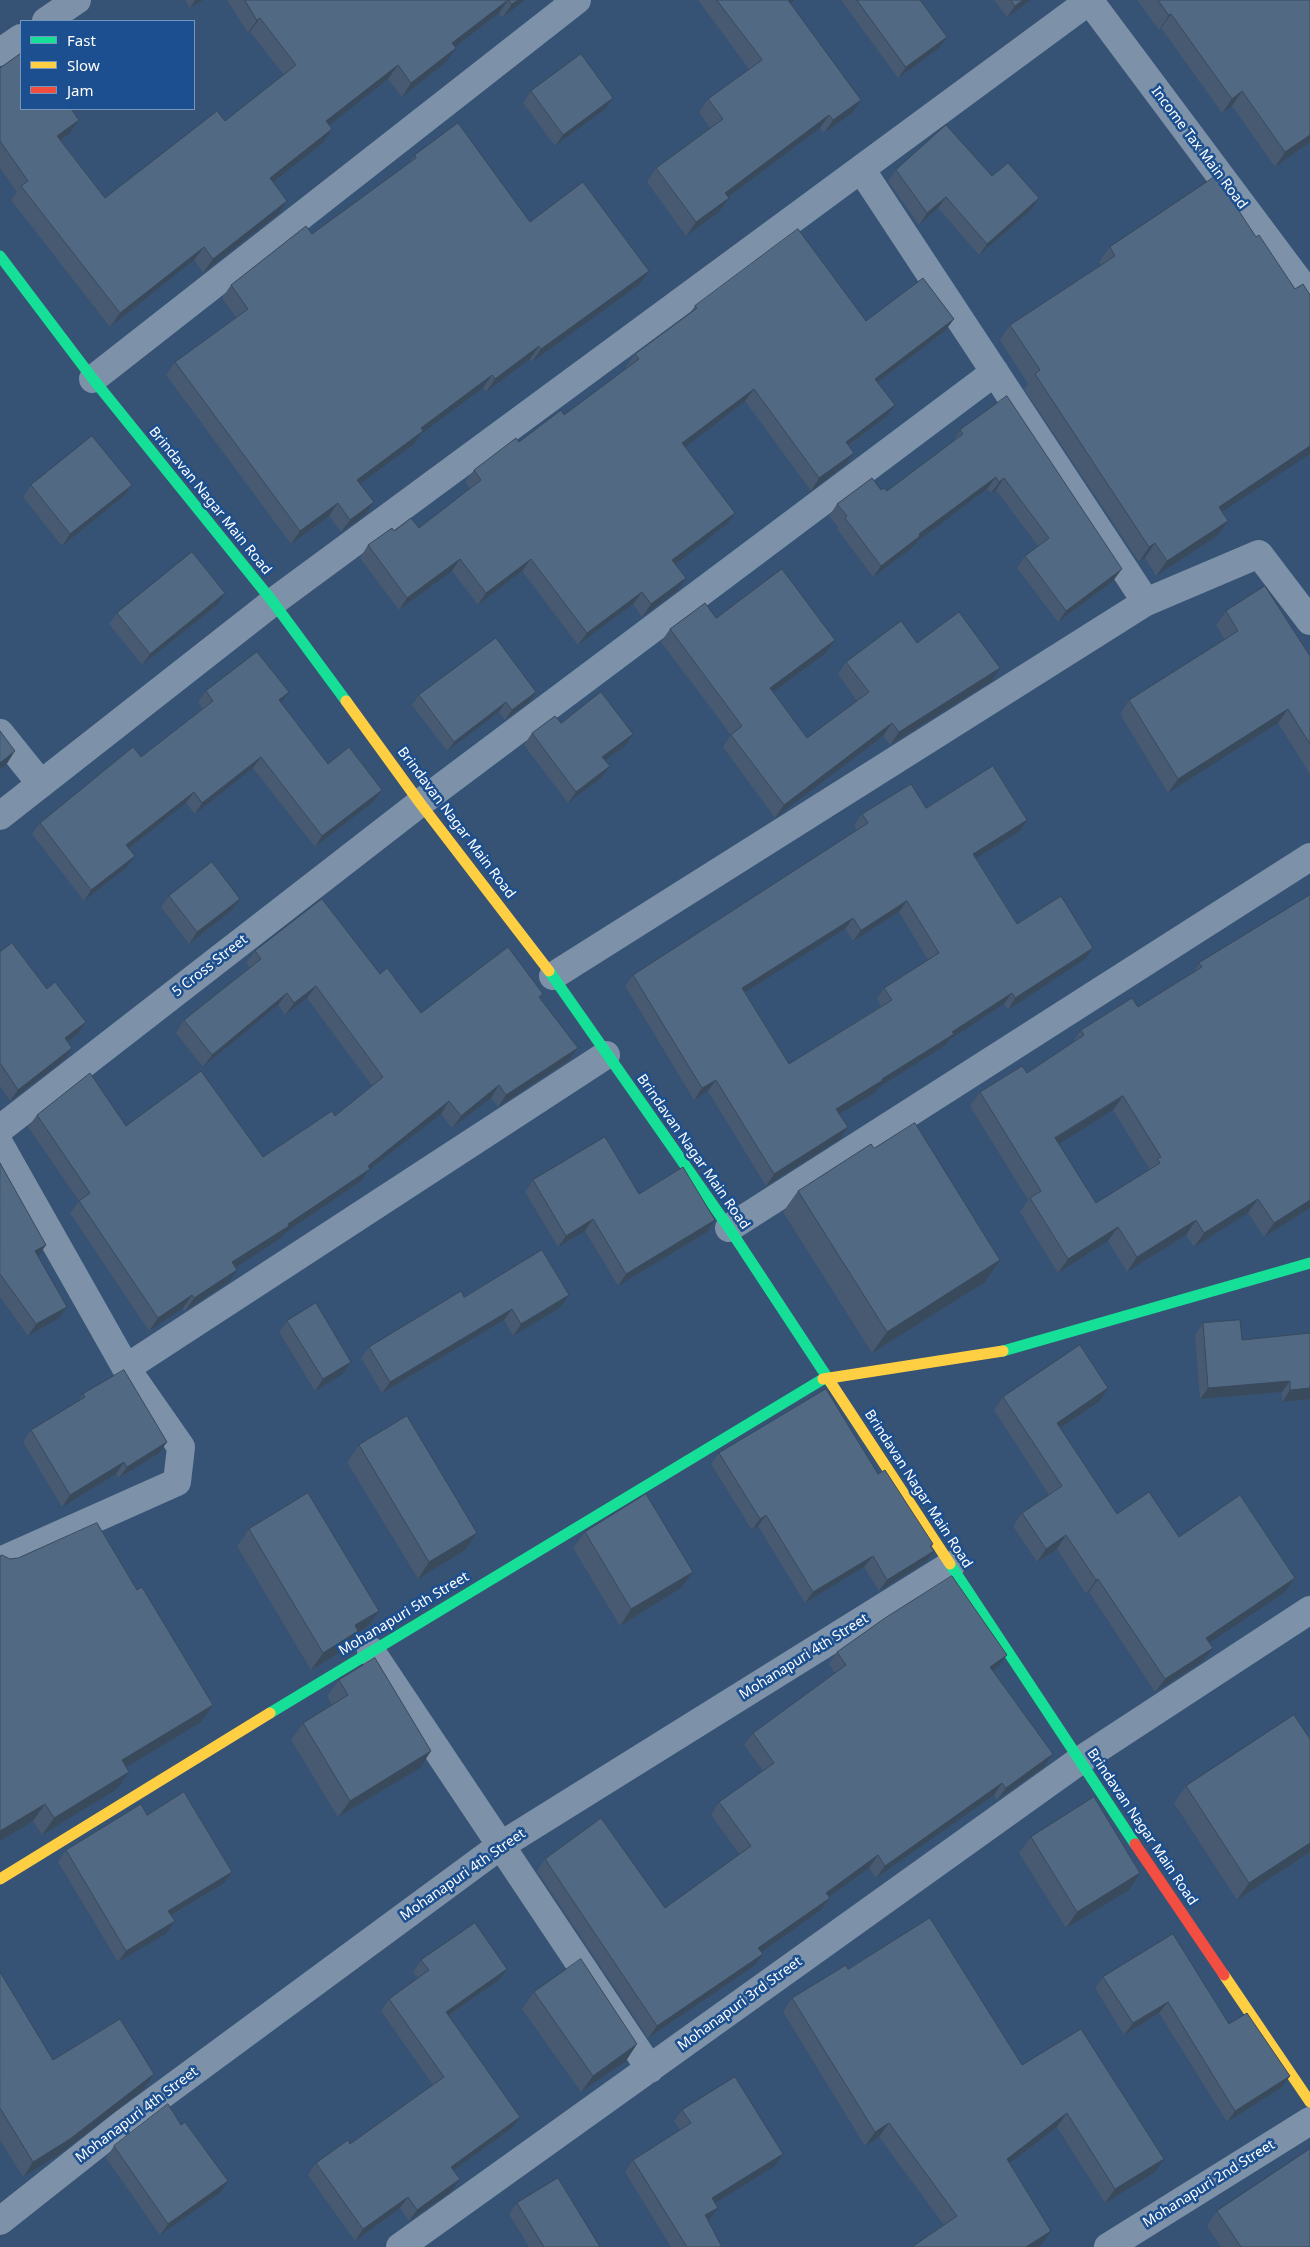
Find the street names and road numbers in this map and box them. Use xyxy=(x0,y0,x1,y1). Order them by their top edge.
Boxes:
street label: Income Tax Main Road xyxy=(1147,83,1251,213)
street label: Brindavan Nagar Main Road xyxy=(145,424,275,578)
street label: Brindavan Nagar Main Road xyxy=(394,744,518,902)
street label: 5 Cross Street xyxy=(169,931,251,1001)
street label: Brindavan Nagar Main Road xyxy=(633,1071,753,1233)
street label: Brindavan Nagar Main Road xyxy=(860,1407,976,1571)
street label: Mohanapuri 5th Street xyxy=(336,1568,472,1660)
street label: Mohanapuri 4th Street xyxy=(736,1610,872,1704)
street label: Brindavan Nagar Main Road xyxy=(1083,1745,1201,1909)
street label: Mohanapuri 4th Street xyxy=(397,1825,529,1925)
street label: Mohanapuri 3rd Street xyxy=(675,1953,805,2055)
street label: Mohanapuri 4th Street xyxy=(72,2063,202,2167)
street label: Mohanapuri 2nd Street xyxy=(1140,2136,1278,2232)

